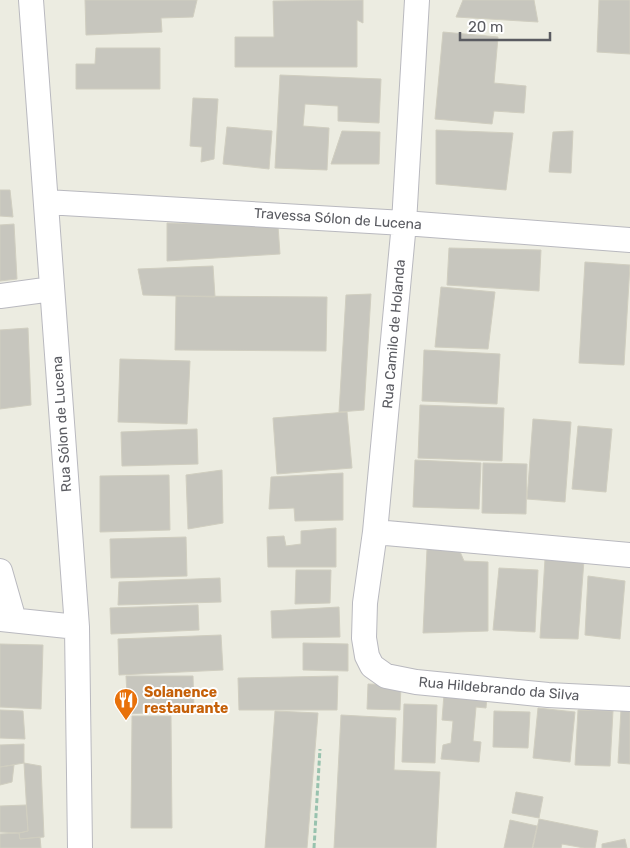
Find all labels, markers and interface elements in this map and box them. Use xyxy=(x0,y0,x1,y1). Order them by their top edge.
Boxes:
scale bar xyxy=(460,10,550,42)
text: 20 m xyxy=(468,18,503,36)
street label: Travessa Sólon de Lucena xyxy=(254,205,422,233)
street label: Rua Camilo de Holanda xyxy=(379,259,409,409)
street label: Rua Sólon de Lucena xyxy=(49,355,75,493)
street label: Rua Hildebrando da Silva xyxy=(418,673,580,705)
place label: Solanence restaurante xyxy=(144,684,228,717)
restaurant icon: Solanence restaurante xyxy=(113,687,139,721)

